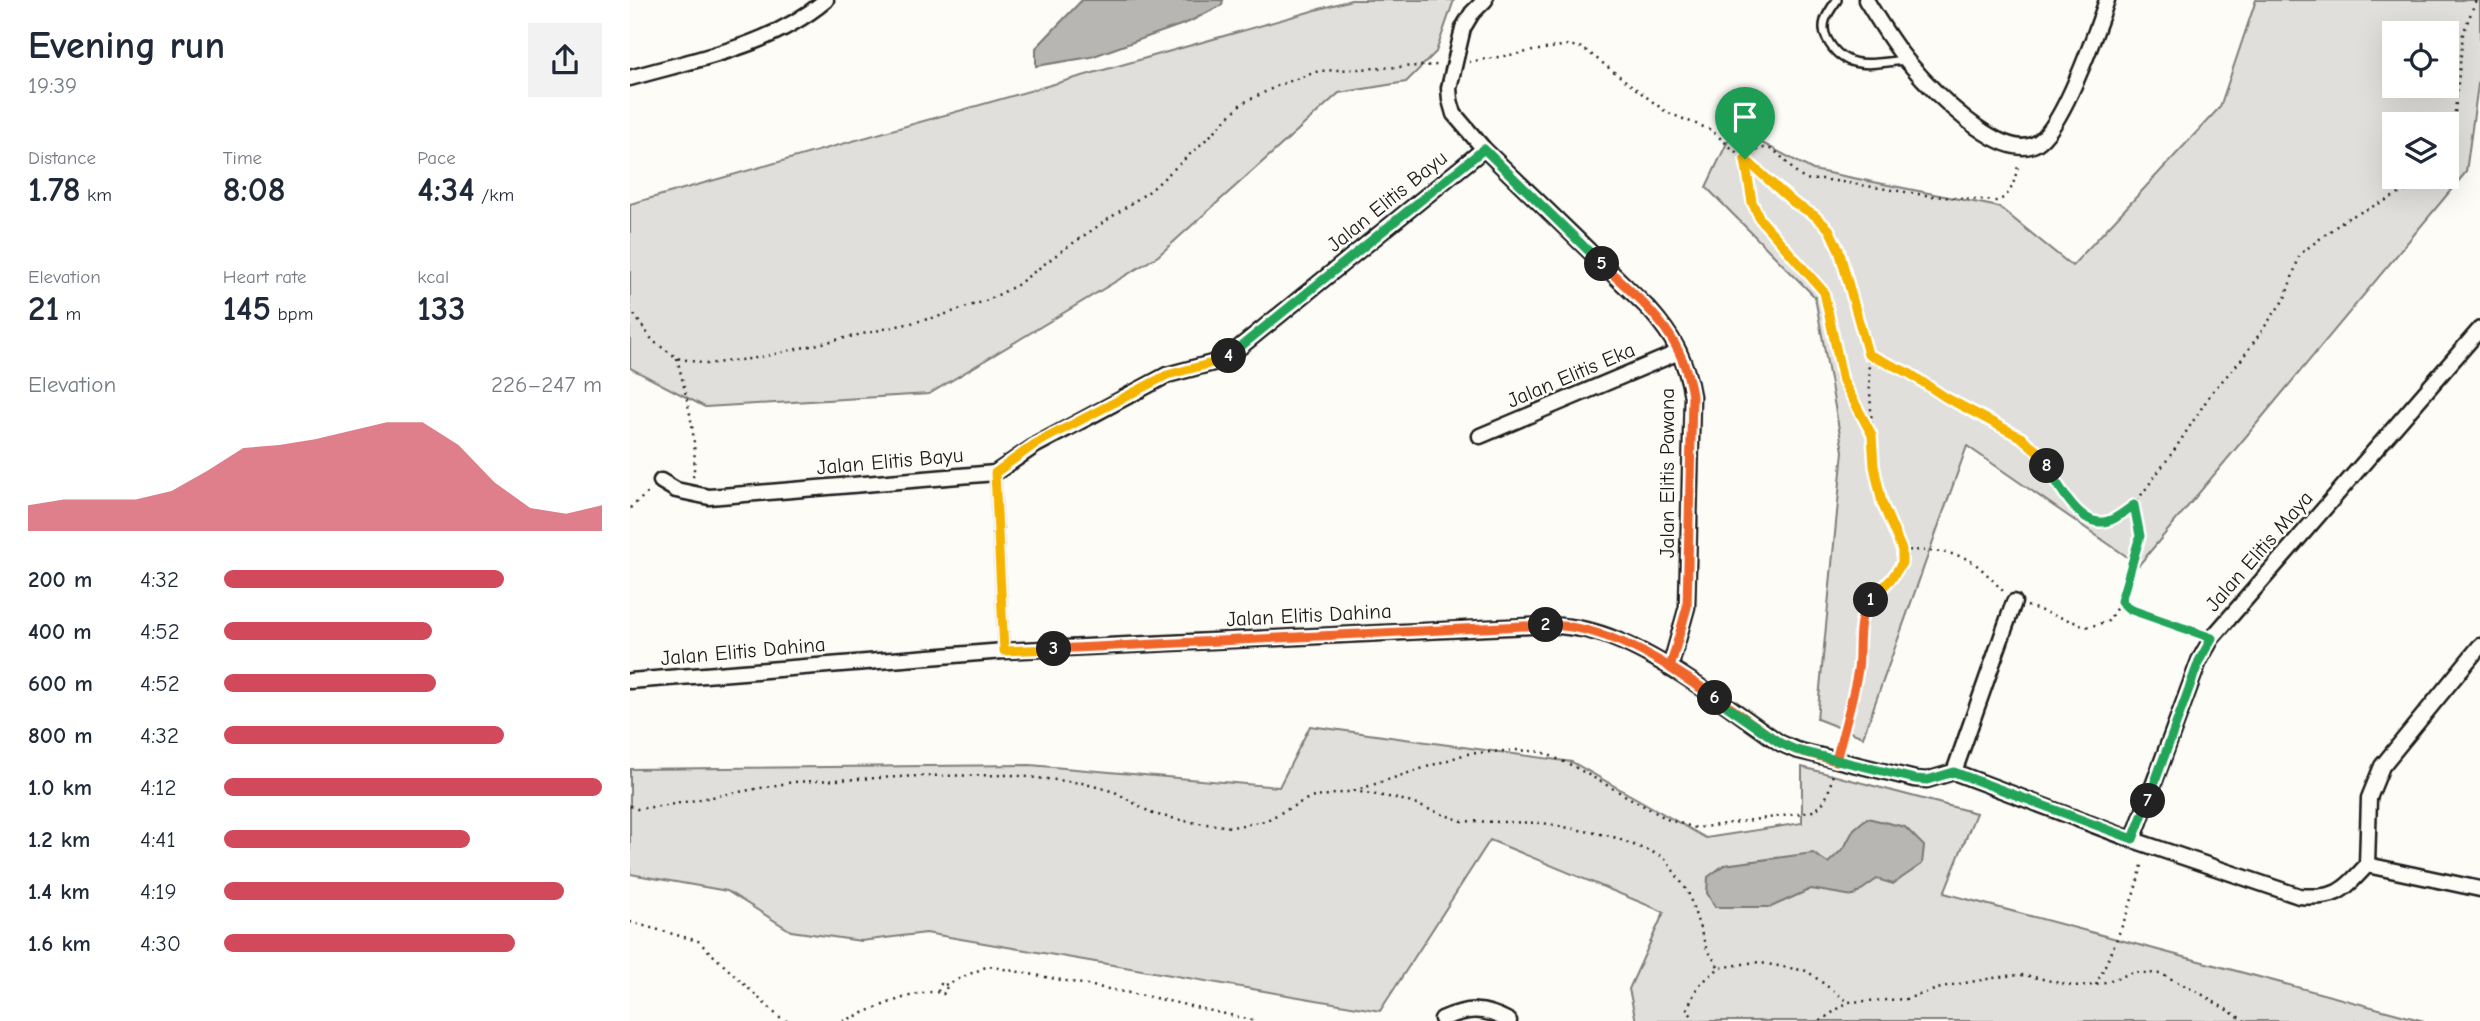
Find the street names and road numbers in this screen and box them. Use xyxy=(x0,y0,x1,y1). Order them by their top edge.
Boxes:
street label: Jalan Elitis Bayu xyxy=(1322,145,1452,257)
street label: Jalan Elitis Eka xyxy=(1504,337,1638,413)
street label: Jalan Elitis Pawana xyxy=(1655,388,1679,558)
street label: Jalan Elitis Bayu xyxy=(816,443,964,479)
street label: Jalan Elitis Maya xyxy=(2200,486,2318,616)
street label: Jalan Elitis Dahina xyxy=(1226,599,1392,631)
street label: Jalan Elitis Dahina xyxy=(659,632,827,670)

